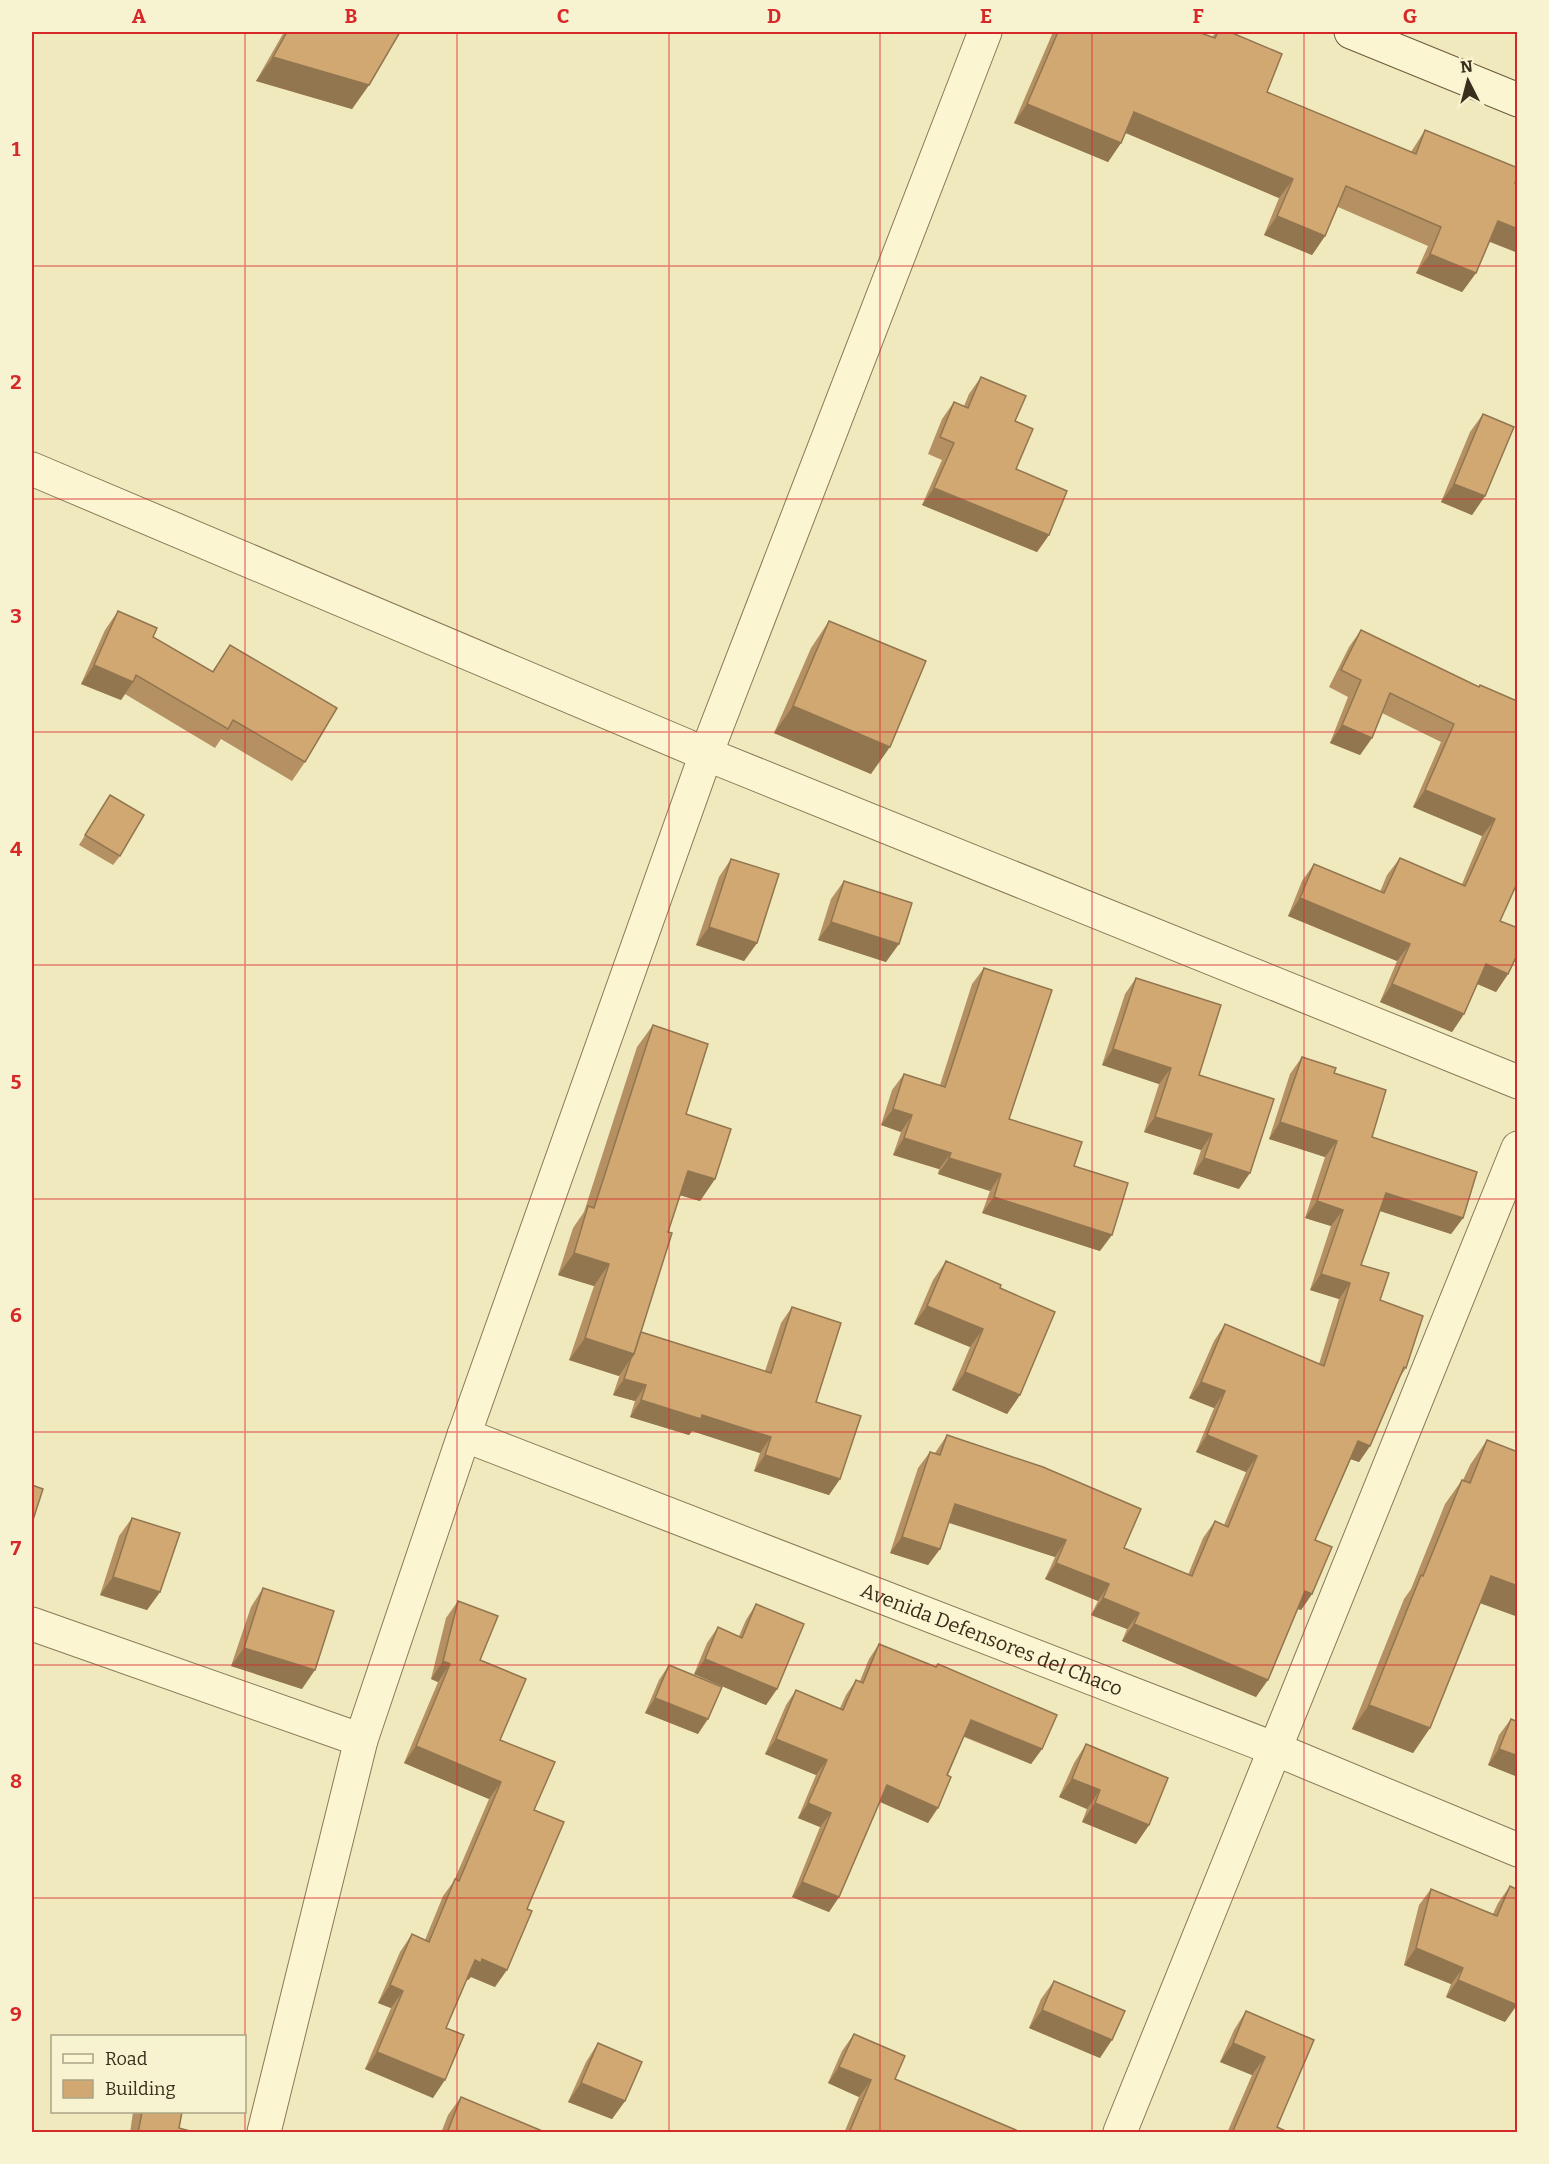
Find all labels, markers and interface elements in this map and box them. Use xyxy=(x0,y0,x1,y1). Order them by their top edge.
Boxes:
text: A xyxy=(132,4,147,28)
text: B xyxy=(345,4,358,28)
text: C xyxy=(557,4,569,28)
text: D xyxy=(767,4,781,28)
text: E xyxy=(980,4,992,28)
text: F xyxy=(1192,4,1204,28)
text: G xyxy=(1403,4,1417,28)
north arrow xyxy=(1438,51,1498,111)
text: N xyxy=(1459,56,1474,77)
text: 1 xyxy=(12,137,21,161)
text: 2 xyxy=(10,370,22,394)
text: 3 xyxy=(10,604,22,628)
text: 4 xyxy=(10,837,22,861)
text: 5 xyxy=(11,1070,22,1094)
text: 6 xyxy=(10,1303,22,1327)
text: 7 xyxy=(11,1536,22,1560)
street label: Avenida Defensores del Chaco xyxy=(857,1578,1126,1701)
text: 8 xyxy=(10,1769,22,1793)
text: 9 xyxy=(10,2002,22,2026)
legend xyxy=(51,2035,246,2113)
text: Road xyxy=(105,2048,148,2070)
text: Building xyxy=(105,2078,176,2100)

